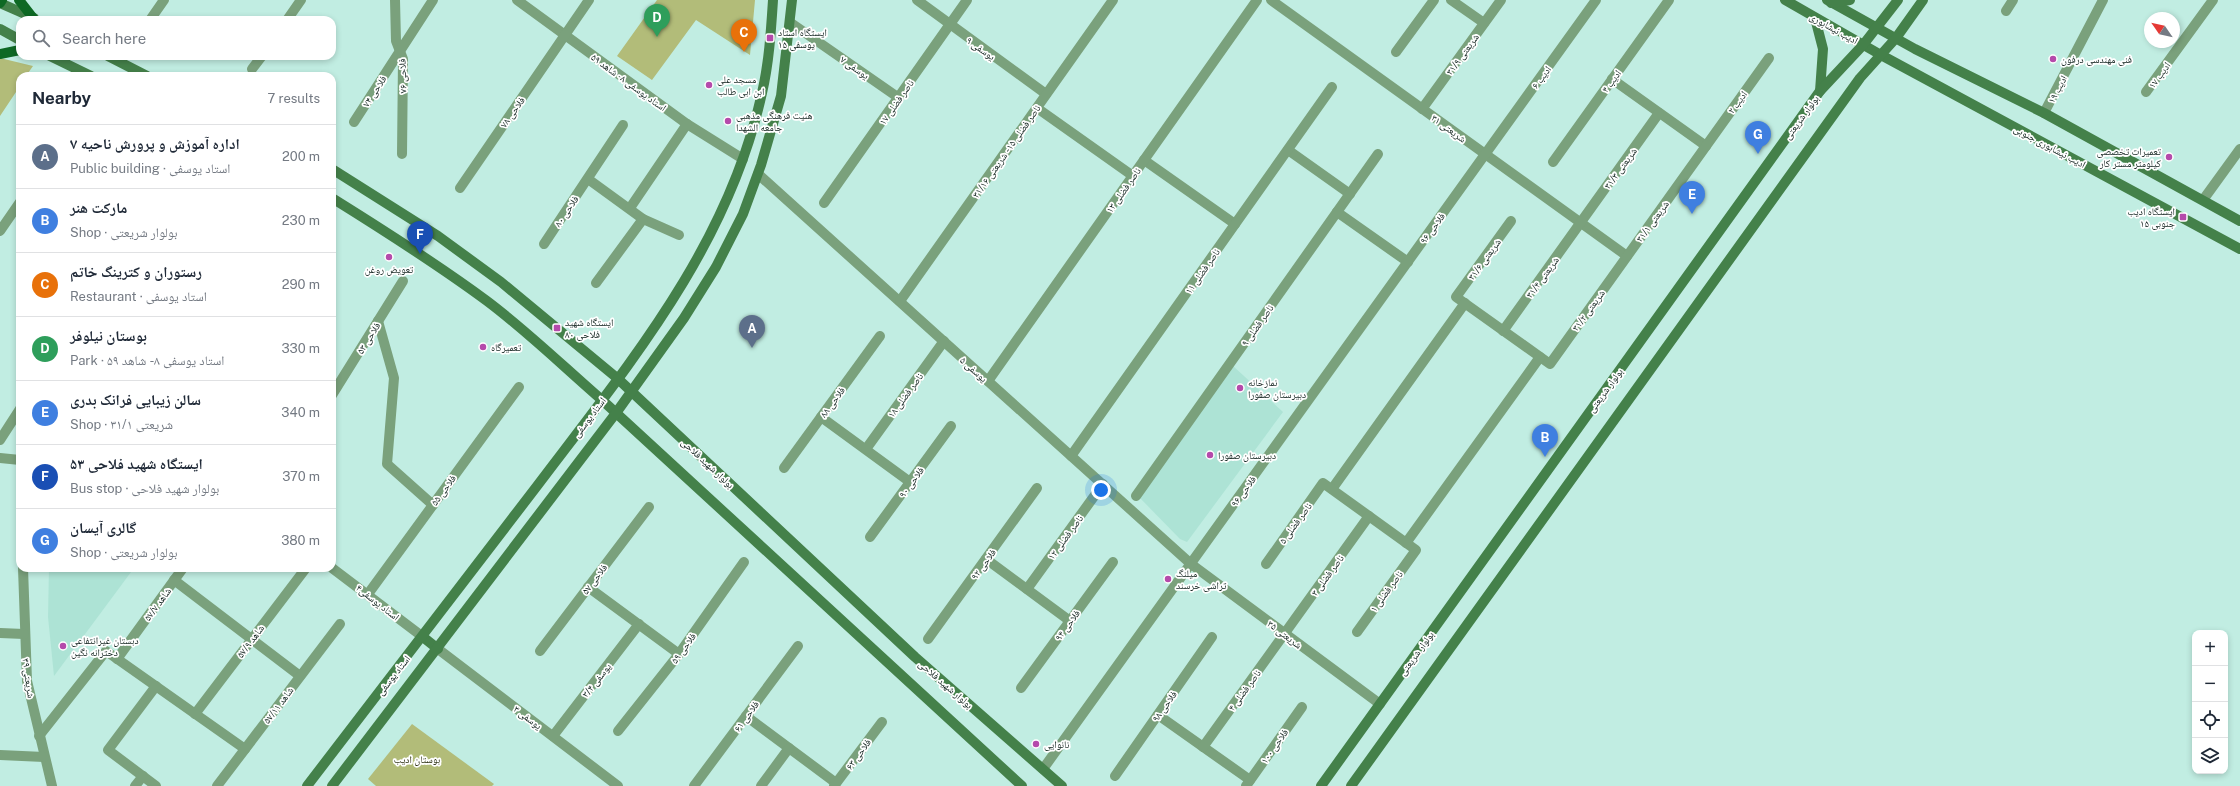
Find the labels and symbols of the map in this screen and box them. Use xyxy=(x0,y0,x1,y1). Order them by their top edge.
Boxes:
pin: D xyxy=(644,4,670,37)
street label: ادیب نیشابوری xyxy=(1807,10,1860,47)
north arrow xyxy=(2144,12,2180,48)
pin: C xyxy=(731,19,757,52)
place label: ایستگاه استاد یوسفی ۱۵ xyxy=(778,26,827,51)
street label: شریعتی ۳۱/۹ xyxy=(1443,31,1482,78)
marker: ایستگاه استاد یوسفی ۱۵ xyxy=(765,33,775,43)
street label: یوسفی ۹ xyxy=(964,34,998,63)
street label: استاد یوسفی ۸ - شاهد ۵۹ xyxy=(588,51,669,114)
street label: یوسفی ۷ xyxy=(838,53,872,82)
place label: فنی مهندسی درفون xyxy=(2061,53,2132,66)
marker: فنی مهندسی درفون xyxy=(2048,54,2058,64)
street label: فلاحی ۷۶ xyxy=(395,58,410,94)
street label: ادیب ۱۷ xyxy=(2145,60,2173,91)
street label: ادیب ۶ xyxy=(1529,63,1553,91)
street label: ادیب ۴ xyxy=(1599,67,1623,95)
street label: فلاحی ۷۴ xyxy=(359,73,389,109)
place label: مسجد علی ابن ابی طالب xyxy=(717,73,764,98)
street label: ادیب ۱۹ xyxy=(2045,73,2070,105)
street label: ناصر فضلی ۱۷ xyxy=(876,77,917,127)
marker: مسجد علی ابن ابی طالب xyxy=(704,80,714,90)
street label: ادیب ۲ xyxy=(1725,88,1749,116)
street label: بولوار شریعتی xyxy=(1781,92,1822,142)
street label: فلاحی ۷۸ xyxy=(497,94,528,130)
street label: ناصر فضلی ۱۵ - شریعتی ۳۱/۱۶ xyxy=(969,102,1044,200)
place label: هئیت فرهنگی مذهبی جامعه الشهدا xyxy=(736,109,813,133)
street label: شریعتی ۳۱ xyxy=(1429,111,1469,146)
marker: هئیت فرهنگی مذهبی جامعه الشهدا xyxy=(723,116,733,126)
pin: G xyxy=(1745,121,1771,154)
street label: ادیب نیشابوری جنوبی xyxy=(2012,122,2088,171)
street label: شریعتی ۳۱/۳ xyxy=(1601,145,1640,192)
place label: تعمیرات تخصصی کیلومتر مستر کار xyxy=(2097,145,2161,169)
marker: تعمیرات تخصصی کیلومتر مستر کار xyxy=(2164,152,2174,162)
street label: ناصر فضلی ۱۳ xyxy=(1103,165,1144,215)
pin: E xyxy=(1679,181,1705,214)
street label: فلاحی ۸۰ xyxy=(551,193,582,229)
street label: شریعتی ۳۱/۱ xyxy=(1633,198,1672,245)
place label: ایستگاه ادیب جنوبی ۱۵ xyxy=(2127,205,2176,230)
street label: فلاحی ۹۶ xyxy=(1417,210,1448,246)
marker: ایستگاه ادیب جنوبی ۱۵ xyxy=(2178,212,2188,222)
pin: F xyxy=(407,221,433,254)
street label: شریعتی ۳۱/۶ xyxy=(1465,236,1504,283)
street label: ناصر فضلی ۱۱ xyxy=(1182,246,1223,296)
marker: تعویض روغن xyxy=(384,252,394,262)
street label: شریعتی ۳۱/۴ xyxy=(1523,254,1562,301)
place label: تعویض روغن xyxy=(365,263,413,276)
street label: شریعتی ۳۱/۲ xyxy=(1569,287,1608,334)
street label: ناصر فضلی ۹ xyxy=(1238,302,1277,349)
pin: A xyxy=(739,315,765,348)
place label: ایستگاه شهید فلاحی ۸۰ xyxy=(565,316,613,341)
street label: فلاحی ۵۳ xyxy=(354,320,383,357)
marker: ایستگاه شهید فلاحی ۸۰ xyxy=(552,323,562,333)
place label: تعمیرگاه xyxy=(491,341,521,353)
marker: تعمیرگاه xyxy=(478,342,488,352)
street label: یوسفی ۵ xyxy=(957,354,990,385)
street label: بولوار شریعتی xyxy=(1585,365,1626,415)
street label: ناصر فضلی ۱۸ xyxy=(885,370,926,420)
place label: نمازخانه دبیرستان صفورا xyxy=(1248,376,1306,401)
marker: نمازخانه دبیرستان صفورا xyxy=(1235,383,1245,393)
street label: فلاحی ۸۸ xyxy=(817,384,848,420)
street label: استاد یوسفی xyxy=(570,395,609,440)
pin: B xyxy=(1532,424,1558,457)
street label: بولوار شهید فلاحی xyxy=(679,436,737,491)
place label: دبیرستان صفورا xyxy=(1218,449,1276,462)
marker: دبیرستان صفورا xyxy=(1205,450,1215,460)
street label: فلاحی ۹۰ xyxy=(896,464,927,500)
street label: فلاحی ۵۵ xyxy=(428,472,459,508)
street label: فلاحی ۹۶ xyxy=(1228,473,1259,509)
your location xyxy=(1091,480,1111,500)
street label: ناصر فضلی ۵ xyxy=(1276,500,1315,546)
street label: ناصر فضلی ۱۲ xyxy=(1045,512,1086,562)
street label: فلاحی ۹۲ xyxy=(968,546,999,582)
street label: ناصر فضلی ۳ xyxy=(1308,552,1347,598)
street label: فلاحی ۵۷ xyxy=(579,561,610,597)
place label: میلنگ تراشی خرسند xyxy=(1176,567,1226,592)
street label: ناصر فضلی ۱ xyxy=(1367,568,1406,614)
marker: میلنگ تراشی خرسند xyxy=(1163,574,1173,584)
street label: استاد یوسفی۴ xyxy=(353,581,402,623)
street label: شاهد ۵۷/۷ xyxy=(141,585,173,623)
street label: فلاحی ۹۴ xyxy=(1052,607,1083,643)
street label: شریعتی ۳۵ xyxy=(1265,617,1305,652)
street label: شاهد ۵۷/۹ xyxy=(234,622,267,660)
street label: بولوار شریعتی xyxy=(1396,628,1437,678)
street label: فلاحی ۵۹ xyxy=(668,630,699,666)
place label: دبستان غیرانتفاعی دخترانه نگین xyxy=(71,634,139,659)
marker: دبستان غیرانتفاعی دخترانه نگین xyxy=(58,641,68,651)
street label: استاد یوسفی xyxy=(374,653,413,698)
street label: شریعتی ۳۹ xyxy=(19,657,38,699)
street label: بولوار شهید فلاحی xyxy=(916,657,976,712)
street label: یوسفی ۳/۴ xyxy=(579,660,614,700)
street label: ناصر فضلی ۴ xyxy=(1225,667,1264,713)
street label: شاهد ۵۷/۱۱ xyxy=(260,684,296,726)
street label: فلاحی ۹۸ xyxy=(1149,688,1180,724)
street label: فلاحی ۶۱ xyxy=(731,698,762,734)
street label: یوسفی ۳ xyxy=(511,702,545,732)
street label: فلاحی ۱۰۰ xyxy=(1258,726,1291,766)
street label: فلاحی ۶۳ xyxy=(843,736,874,772)
place label: نانوایی xyxy=(1044,738,1070,751)
marker: نانوایی xyxy=(1031,739,1041,749)
park label: بوستان ادیب xyxy=(394,753,441,766)

